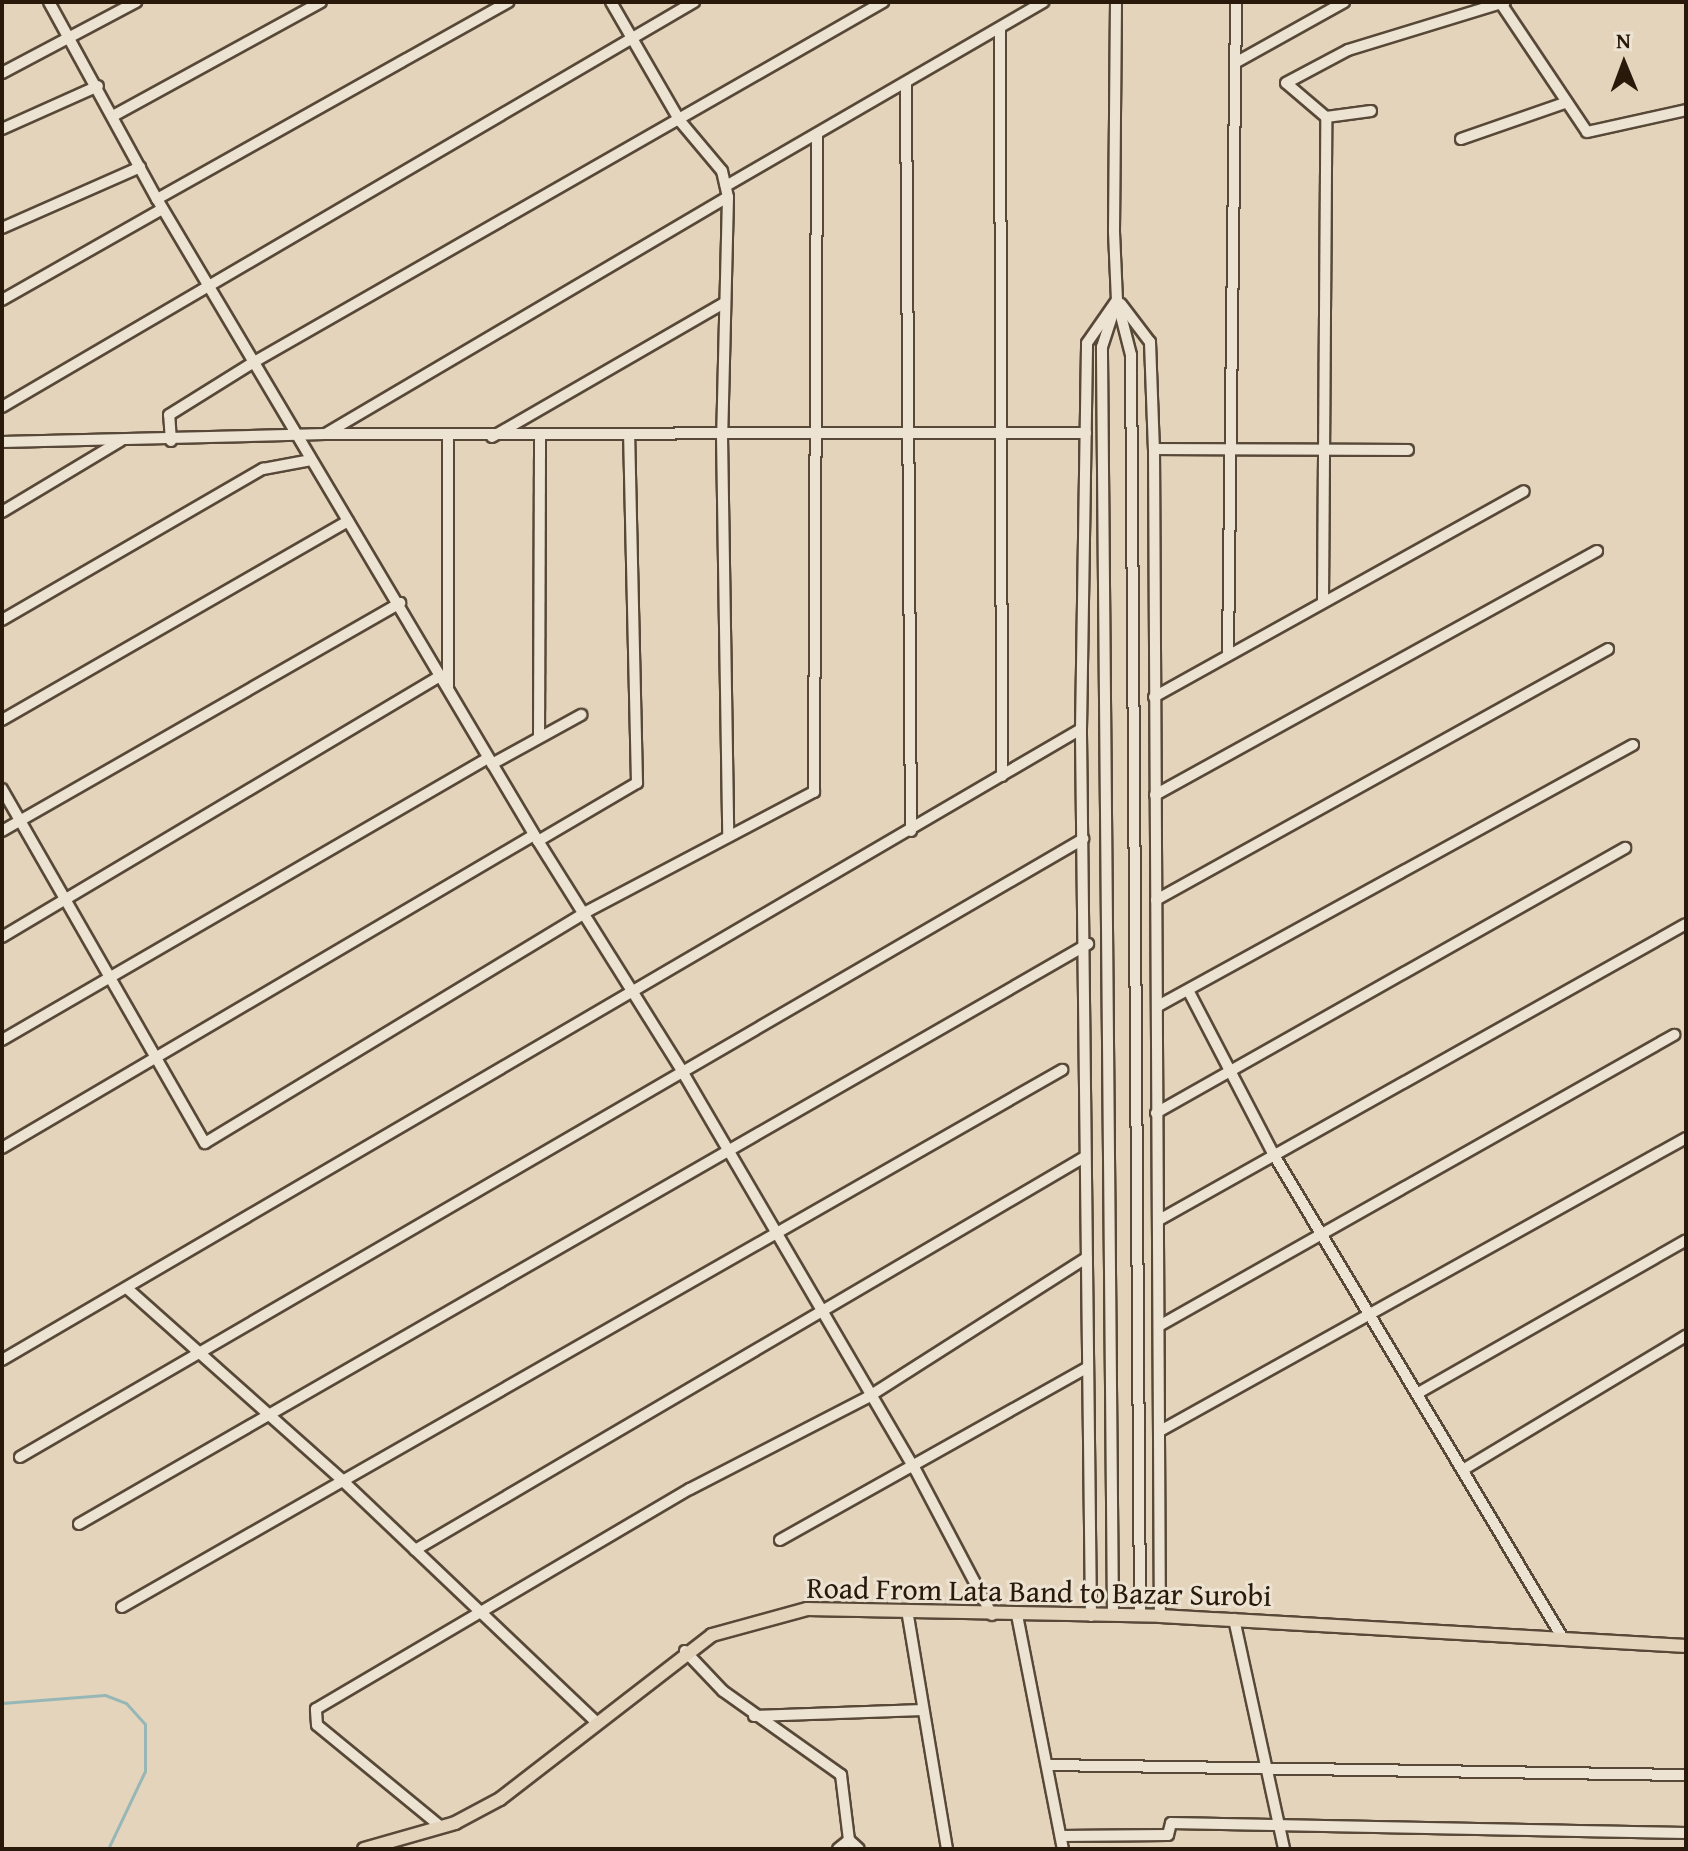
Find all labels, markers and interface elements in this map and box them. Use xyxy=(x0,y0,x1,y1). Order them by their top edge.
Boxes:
north arrow xyxy=(1584,24,1664,104)
text: N xyxy=(1616,24,1631,56)
street label: Road From Lata Band to Bazar Surobi xyxy=(806,1569,1272,1613)

